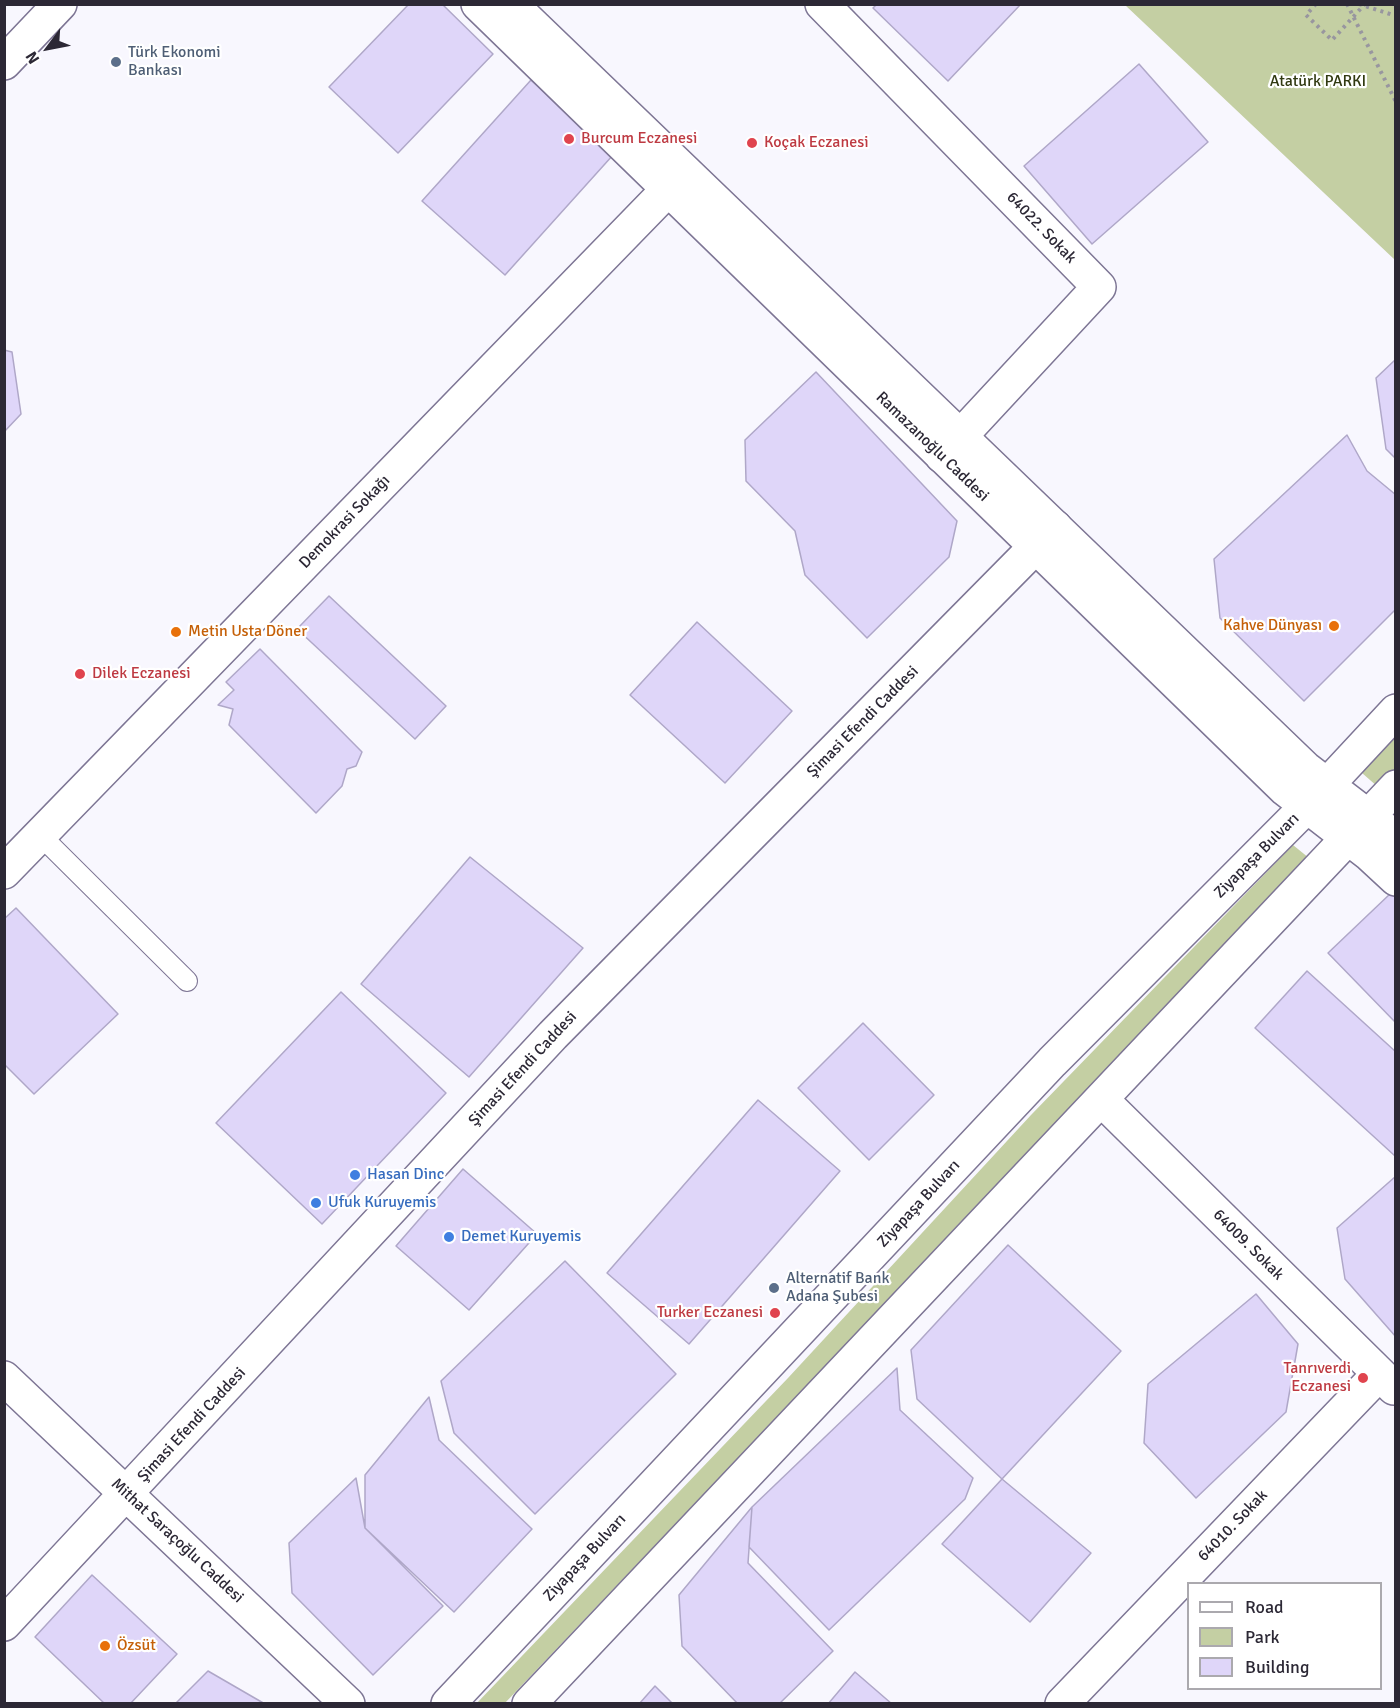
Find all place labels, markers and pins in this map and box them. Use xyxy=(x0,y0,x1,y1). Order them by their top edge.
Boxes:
place label: Türk Ekonomi Bankası xyxy=(128,43,221,81)
marker: Türk Ekonomi Bankası xyxy=(109,55,123,69)
place label: Burcum Eczanesi xyxy=(581,129,697,149)
marker: Burcum Eczanesi xyxy=(562,132,576,146)
place label: Koçak Eczanesi xyxy=(764,133,869,153)
marker: Koçak Eczanesi xyxy=(745,136,759,150)
place label: Kahve Dünyası xyxy=(1223,616,1322,636)
marker: Kahve Dünyası xyxy=(1327,619,1341,633)
place label: Metin Usta Döner xyxy=(188,622,307,642)
marker: Metin Usta Döner xyxy=(169,625,183,639)
place label: Dilek Eczanesi xyxy=(92,664,191,684)
marker: Dilek Eczanesi xyxy=(73,667,87,681)
place label: Hasan Dinc xyxy=(367,1165,444,1185)
marker: Hasan Dinc xyxy=(348,1168,362,1182)
place label: Ufuk Kuruyemis xyxy=(328,1193,436,1213)
marker: Ufuk Kuruyemis xyxy=(309,1196,323,1210)
place label: Demet Kuruyemis xyxy=(461,1227,581,1247)
marker: Demet Kuruyemis xyxy=(442,1230,456,1244)
place label: Alternatif Bank Adana Şubesi xyxy=(786,1269,889,1307)
marker: Alternatif Bank Adana Şubesi xyxy=(767,1281,781,1295)
place label: Turker Eczanesi xyxy=(657,1303,763,1323)
marker: Turker Eczanesi xyxy=(768,1306,782,1320)
place label: Tanrıverdi Eczanesi xyxy=(1284,1359,1351,1397)
marker: Tanrıverdi Eczanesi xyxy=(1356,1371,1370,1385)
place label: Özsüt xyxy=(117,1636,156,1656)
marker: Özsüt xyxy=(98,1639,112,1653)

